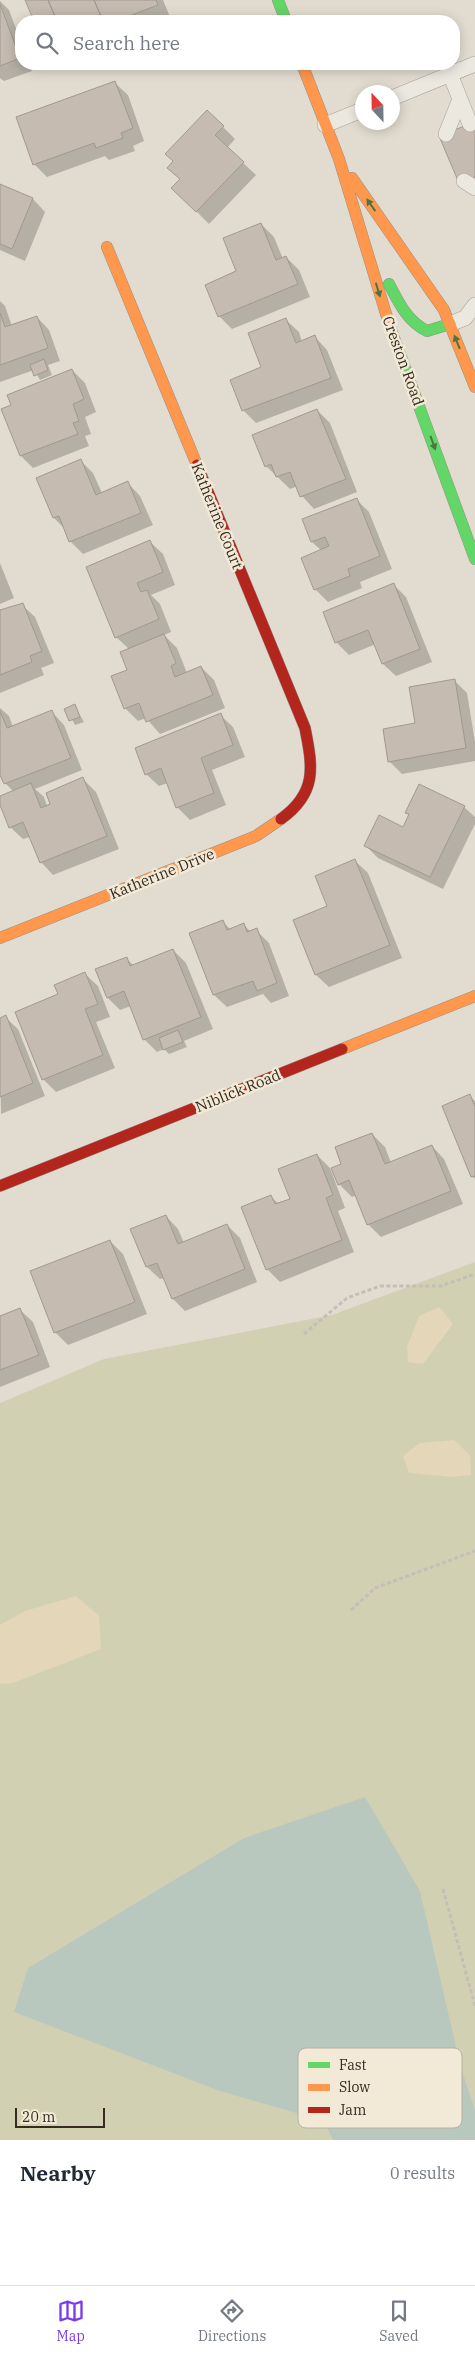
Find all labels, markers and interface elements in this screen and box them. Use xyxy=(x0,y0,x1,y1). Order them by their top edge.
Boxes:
search box xyxy=(15,15,460,70)
icon: search xyxy=(33,29,61,57)
text: Search here xyxy=(73,31,180,55)
north arrow xyxy=(355,85,400,130)
one-way arrow xyxy=(366,198,376,212)
one-way arrow xyxy=(374,283,382,298)
street label: Creston Road xyxy=(378,313,428,408)
one-way arrow xyxy=(453,334,460,349)
one-way arrow xyxy=(429,436,437,451)
street label: Katherine Court xyxy=(187,460,247,572)
street label: Katherine Drive xyxy=(107,844,217,903)
street label: Niblick Road xyxy=(192,1065,283,1116)
legend xyxy=(298,2048,462,2128)
text: Fast xyxy=(339,2056,367,2074)
text: Slow xyxy=(339,2078,370,2096)
text: Jam xyxy=(339,2101,366,2119)
scale bar xyxy=(15,2105,105,2128)
text: 20 m xyxy=(22,2108,55,2126)
text: Nearby xyxy=(20,2159,96,2187)
text: 0 results xyxy=(390,2163,455,2183)
tab: Map xyxy=(57,2297,85,2345)
tab: Directions xyxy=(198,2297,266,2345)
tab: Saved xyxy=(379,2297,418,2345)

